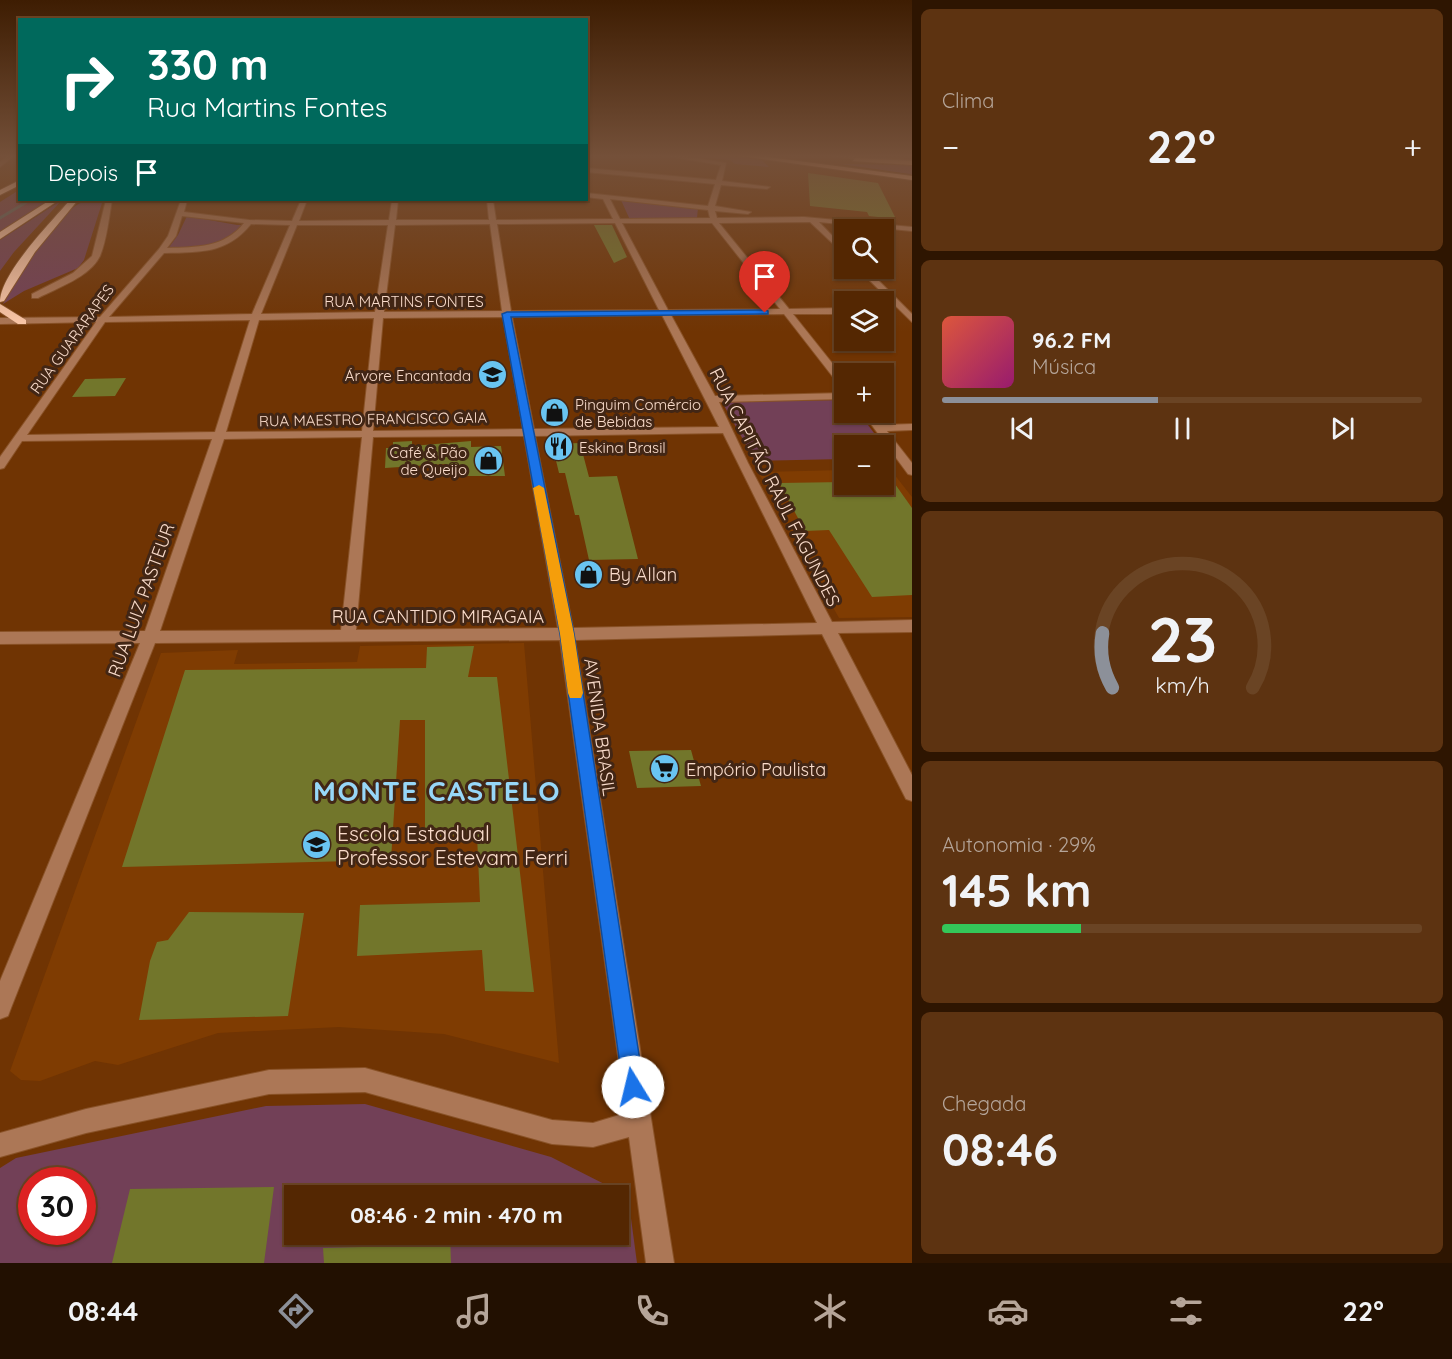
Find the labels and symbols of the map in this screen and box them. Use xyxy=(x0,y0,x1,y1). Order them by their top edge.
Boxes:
pin xyxy=(739,251,790,313)
street label: RUA GUARARAPES xyxy=(26,281,118,397)
street label: RUA MARTINS FONTES xyxy=(324,292,484,311)
school or university icon: Árvore Encantada xyxy=(476,359,508,391)
street label: RUA CAPITÃO RAUL FAGUNDES xyxy=(705,364,845,610)
place label: Árvore Encantada xyxy=(345,366,471,385)
place label: Pinguim Comércio de Bebidas xyxy=(575,395,701,431)
shop icon: Pinguim Comércio de Bebidas xyxy=(538,397,570,429)
street label: RUA MAESTRO FRANCISCO GAIA xyxy=(259,408,487,430)
restaurant icon: Eskina Brasil xyxy=(542,431,574,463)
place label: Eskina Brasil xyxy=(579,438,666,457)
place label: Café & Pão de Queijo xyxy=(389,443,467,479)
shop icon: Café & Pão de Queijo xyxy=(472,445,504,477)
street label: RUA LUIZ PASTEUR xyxy=(102,520,180,680)
shop icon: By Allan xyxy=(572,558,604,590)
place label: By Allan xyxy=(609,563,677,586)
street label: RUA CANTIDIO MIRAGAIA xyxy=(332,605,545,628)
street label: AVENIDA BRASIL xyxy=(579,657,621,798)
supermarket icon: Empório Paulista xyxy=(649,753,681,785)
place label: Empório Paulista xyxy=(686,758,826,781)
district label: MONTE CASTELO xyxy=(313,773,561,808)
place label: Escola Estadual Professor Estevam Ferri xyxy=(337,820,568,870)
school or university icon: Escola Estadual Professor Estevam Ferri xyxy=(300,829,332,861)
position arrow xyxy=(601,1055,665,1119)
speed limit sign: 30 xyxy=(18,1167,96,1245)

